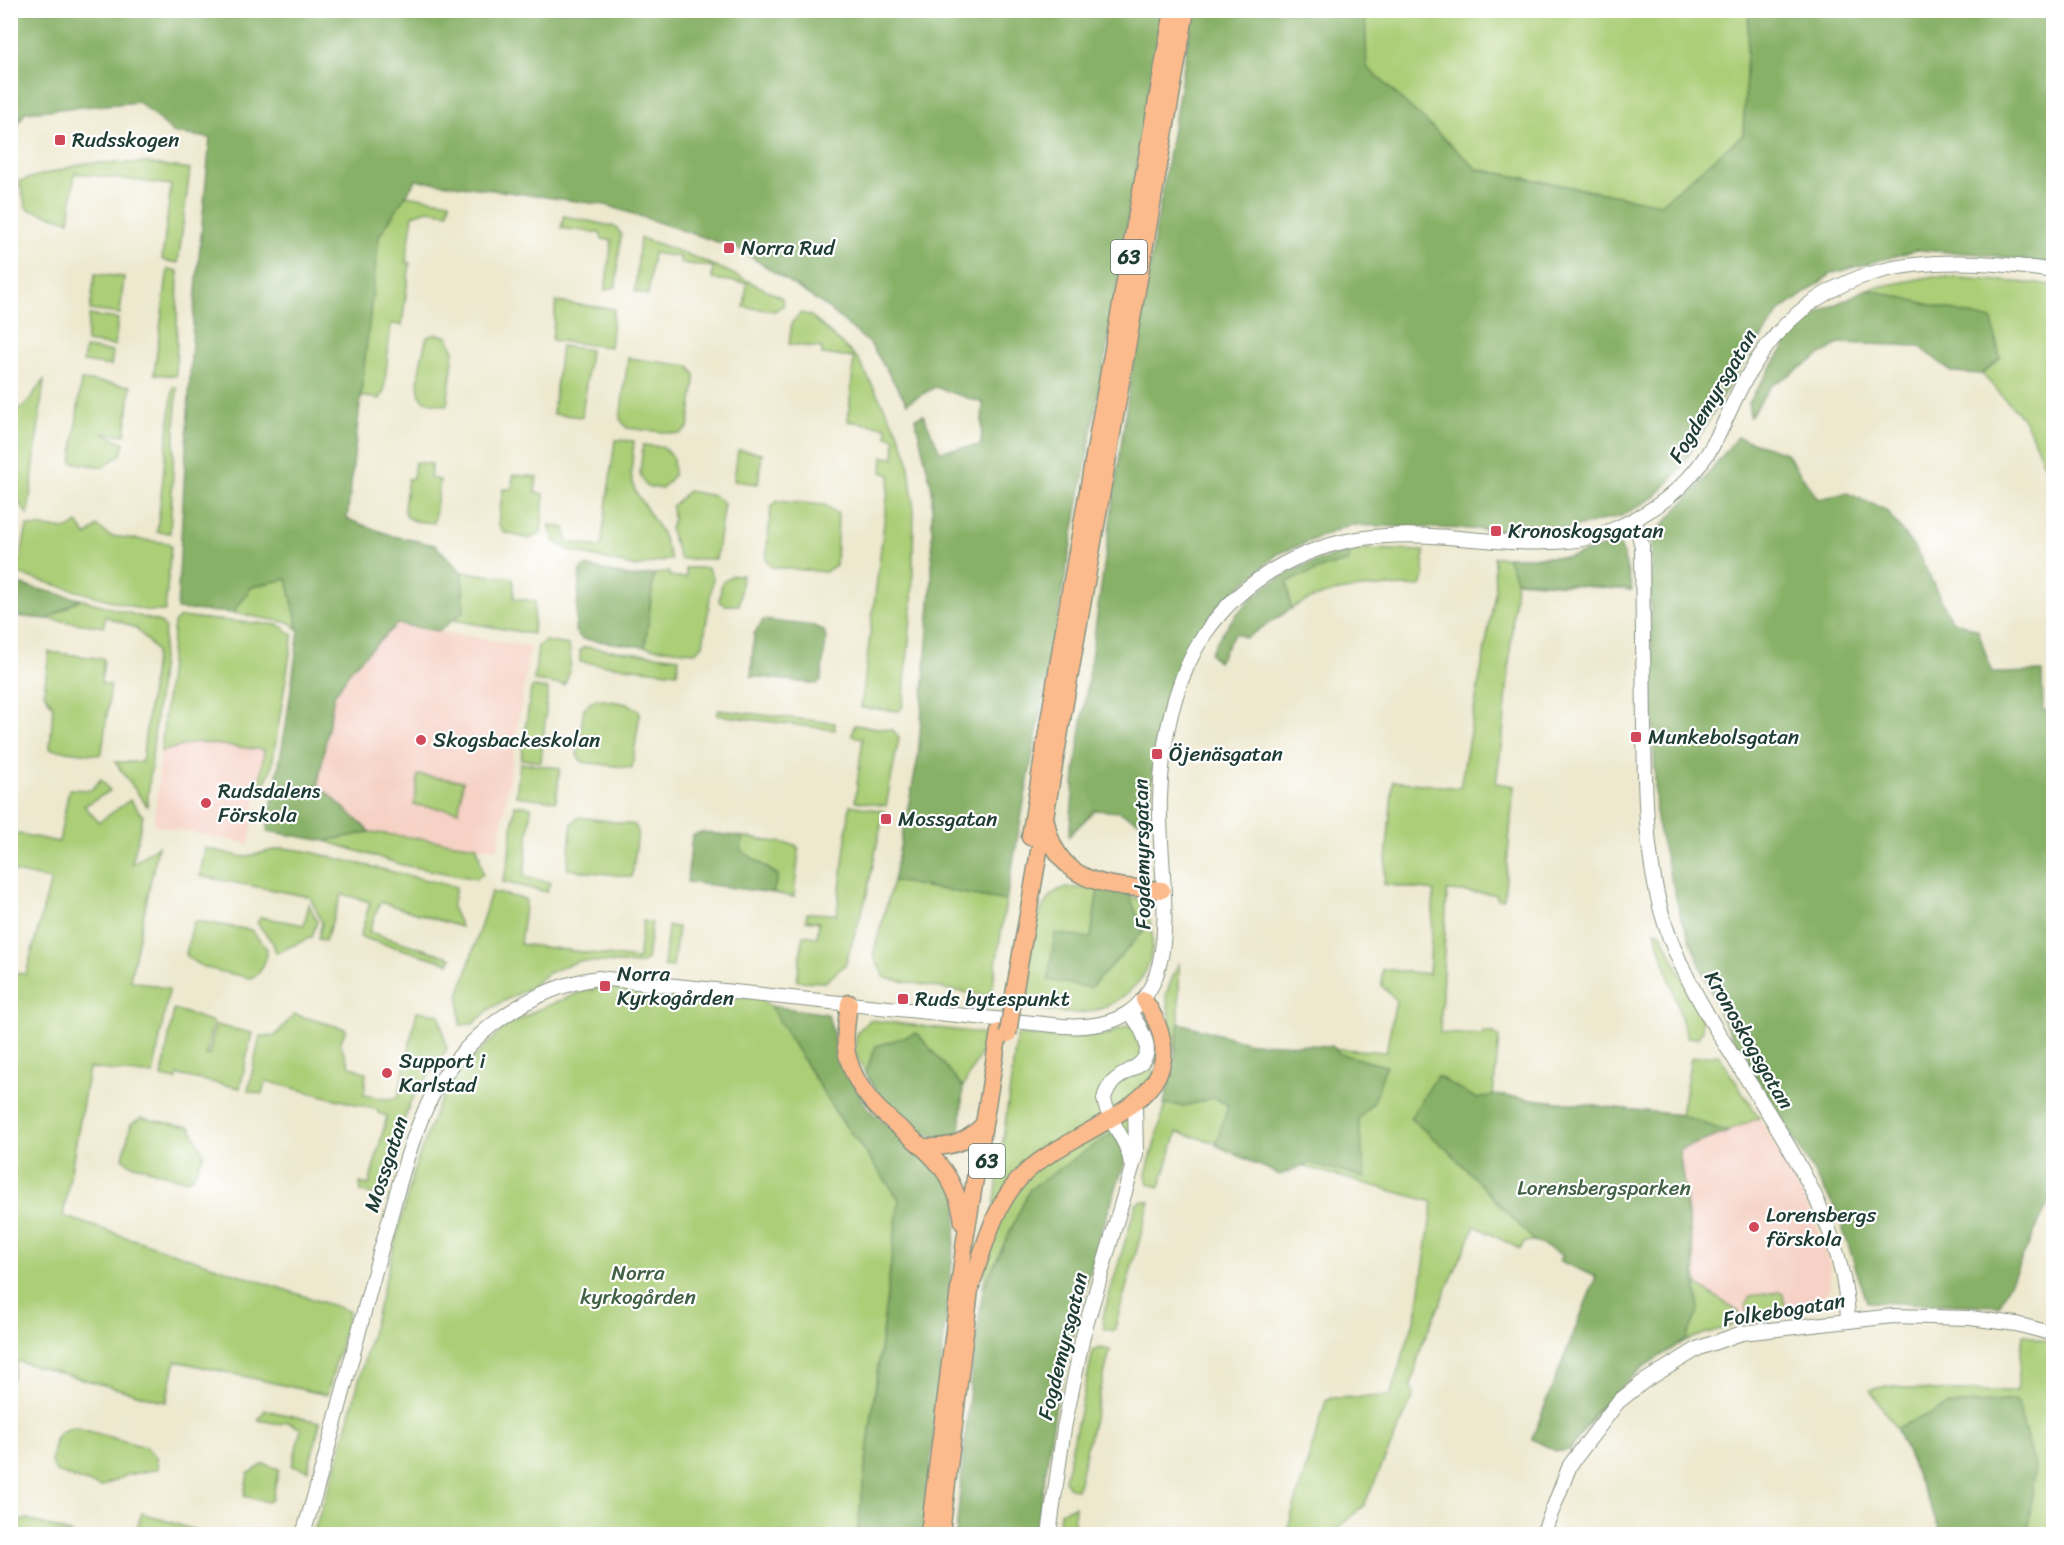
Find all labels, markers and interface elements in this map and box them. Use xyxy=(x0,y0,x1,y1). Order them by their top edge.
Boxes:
place label: Rudsskogen xyxy=(72,121,179,159)
marker: Rudsskogen xyxy=(53,133,67,147)
place label: Norra Rud xyxy=(741,229,836,267)
road number: 63 xyxy=(1111,240,1147,274)
marker: Norra Rud xyxy=(722,241,736,255)
street label: Fogdemyrsgatan xyxy=(1658,321,1768,471)
place label: Kronoskogsgatan xyxy=(1508,512,1664,550)
marker: Kronoskogsgatan xyxy=(1489,524,1503,538)
place label: Munkebolsgatan xyxy=(1648,718,1799,756)
place label: Skogsbackeskolan xyxy=(433,721,600,759)
marker: Munkebolsgatan xyxy=(1629,730,1643,744)
marker: Skogsbackeskolan xyxy=(414,733,428,747)
place label: Öjenäsgatan xyxy=(1169,735,1283,773)
marker: Öjenäsgatan xyxy=(1150,747,1164,761)
place label: Rudsdalens Förskola xyxy=(218,772,321,834)
street label: Fogdemyrsgatan xyxy=(1122,778,1162,930)
marker: Rudsdalens Förskola xyxy=(199,796,213,810)
place label: Mossgatan xyxy=(898,800,997,838)
marker: Mossgatan xyxy=(879,812,893,826)
place label: Norra Kyrkogården xyxy=(617,955,734,1017)
street label: Kronoskogsgatan xyxy=(1694,963,1804,1117)
marker: Norra Kyrkogården xyxy=(598,979,612,993)
place label: Ruds bytespunkt xyxy=(915,980,1070,1018)
marker: Ruds bytespunkt xyxy=(896,992,910,1006)
place label: Support i Karlstad xyxy=(399,1042,487,1104)
marker: Support i Karlstad xyxy=(380,1066,394,1080)
street label: Mossgatan xyxy=(353,1111,419,1217)
road number: 63 xyxy=(969,1144,1005,1178)
park label: Lorensbergsparken xyxy=(1517,1169,1691,1207)
place label: Lorensbergs förskola xyxy=(1766,1196,1877,1258)
marker: Lorensbergs förskola xyxy=(1747,1220,1761,1234)
park label: Norra kyrkogården xyxy=(580,1254,696,1316)
street label: Fogdemyrsgatan xyxy=(1026,1268,1100,1424)
street label: Folkebogatan xyxy=(1720,1282,1848,1338)

